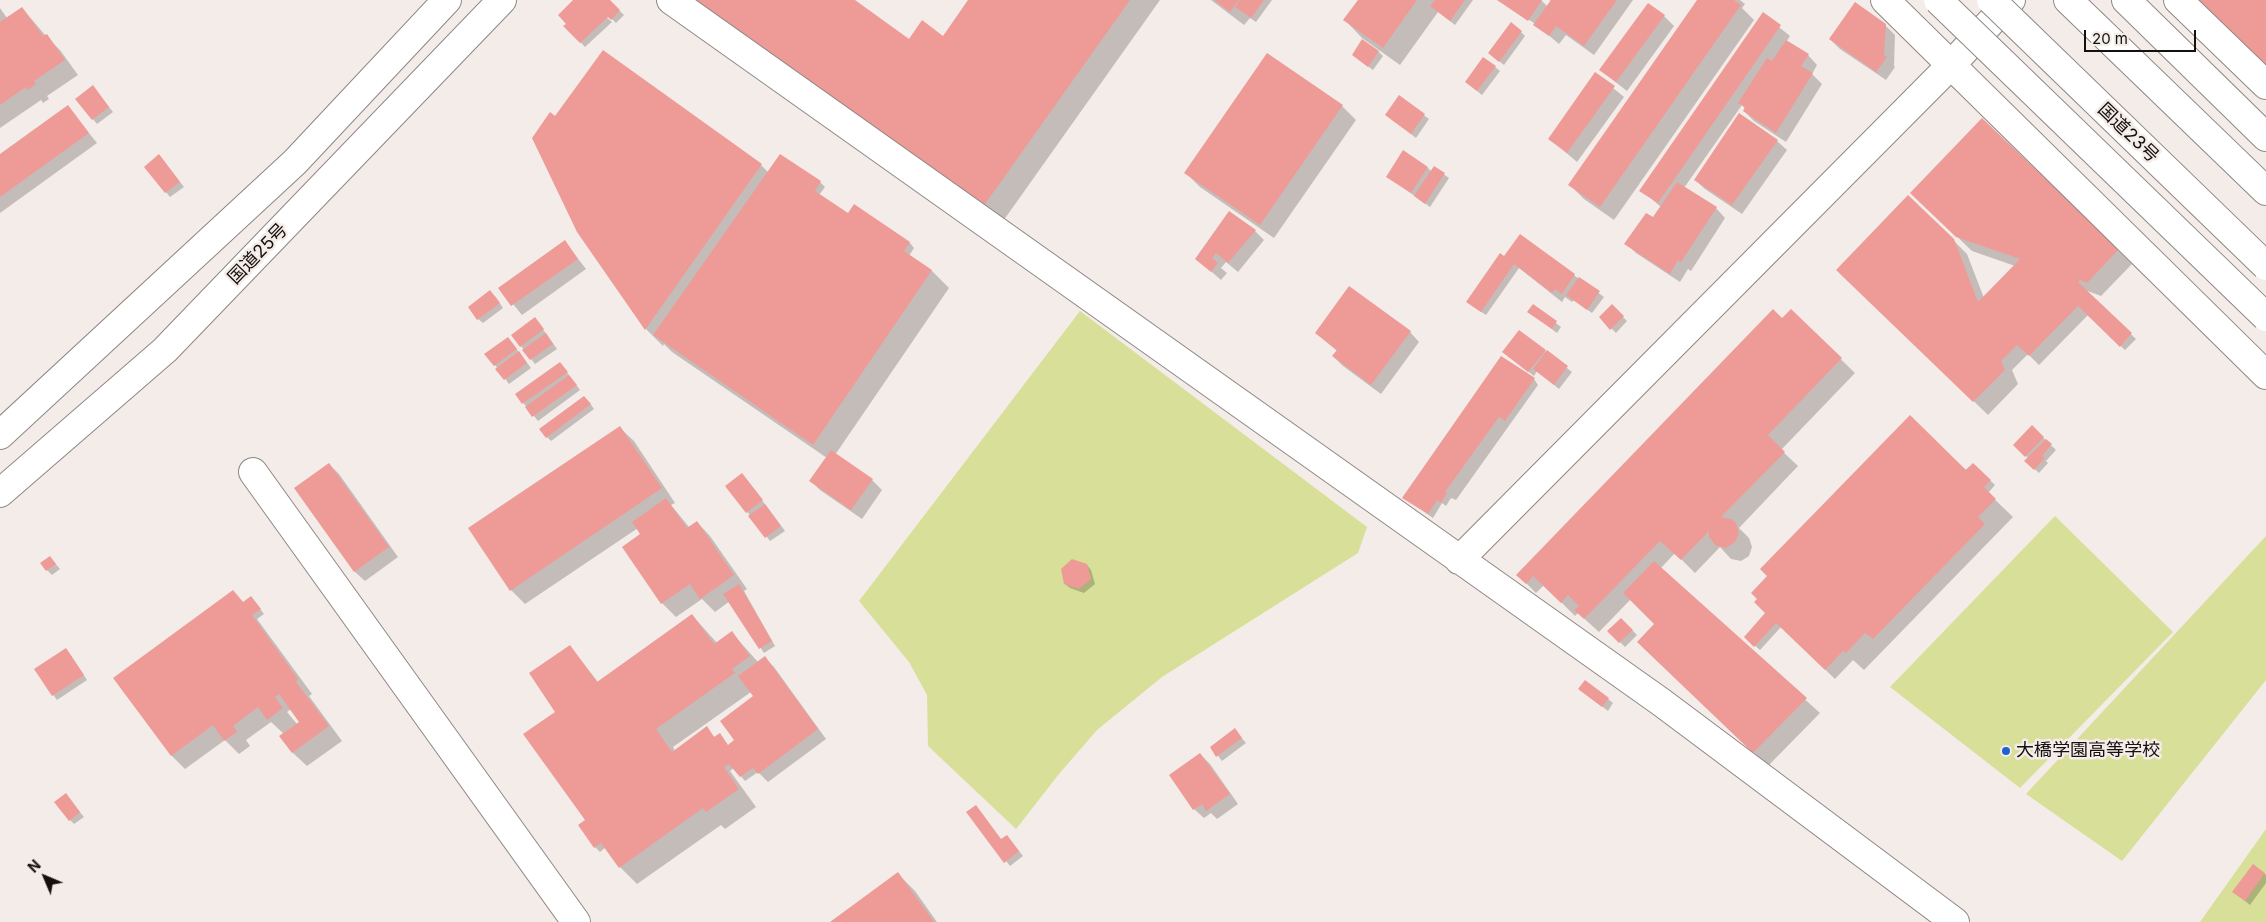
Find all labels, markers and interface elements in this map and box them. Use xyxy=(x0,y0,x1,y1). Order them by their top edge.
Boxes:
scale bar xyxy=(2086,20,2198,52)
text: 20 m xyxy=(2092,29,2128,48)
street label: 国道23号 xyxy=(2093,99,2163,167)
street label: 国道25号 xyxy=(224,219,292,289)
place label: 大橋学園高等学校 xyxy=(2016,740,2160,762)
marker: 大橋学園高等学校 xyxy=(2000,745,2012,757)
north arrow xyxy=(20,852,70,902)
text: N xyxy=(24,856,44,876)

